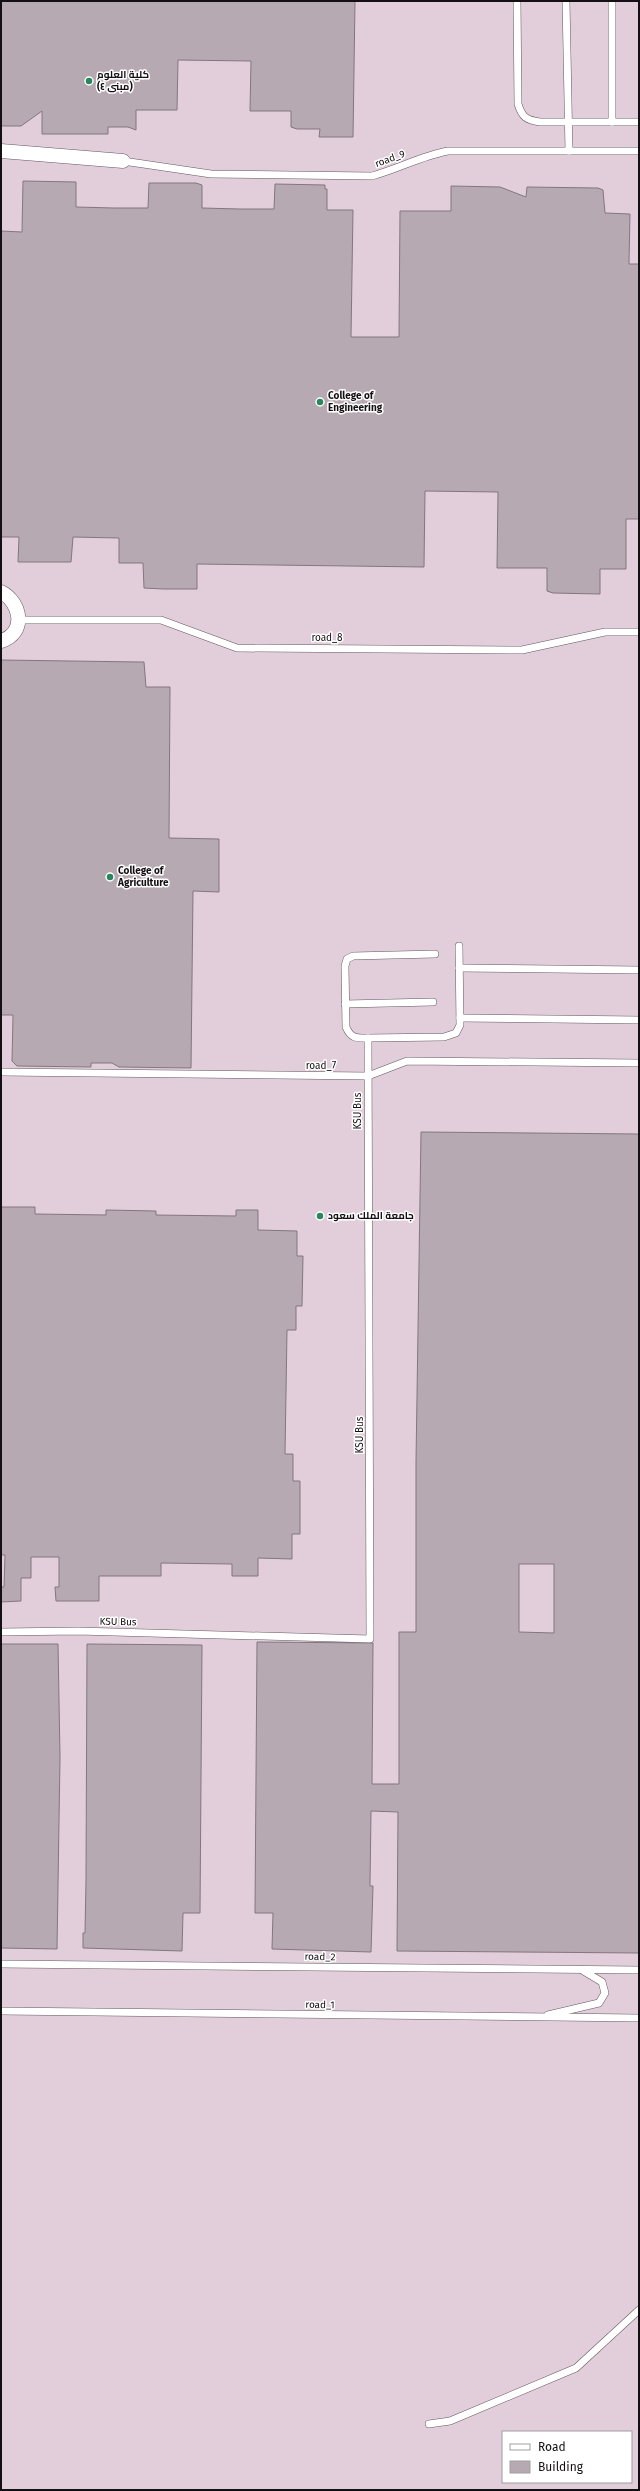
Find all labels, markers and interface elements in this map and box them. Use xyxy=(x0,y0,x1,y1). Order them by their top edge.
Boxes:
place label: كلية العلوم (مبنى ٤) xyxy=(97,69,149,93)
marker: كلية العلوم (مبنى ٤) xyxy=(84,76,94,86)
street label: road_9 xyxy=(373,148,407,170)
place label: College of Engineering xyxy=(328,390,383,414)
marker: College of Engineering xyxy=(315,397,325,407)
street label: road_8 xyxy=(311,632,343,644)
place label: College of Agriculture xyxy=(117,865,169,889)
marker: College of Agriculture xyxy=(105,872,115,882)
street label: road_7 xyxy=(306,1060,337,1072)
street label: KSU Bus xyxy=(352,1092,364,1130)
place label: جامعة الملك سعود xyxy=(328,1210,414,1222)
marker: جامعة الملك سعود xyxy=(315,1211,325,1221)
street label: KSU Bus xyxy=(354,1416,366,1454)
street label: KSU Bus xyxy=(99,1616,137,1628)
street label: road_2 xyxy=(304,1951,336,1963)
street label: road_1 xyxy=(305,1999,335,2011)
legend xyxy=(502,2431,632,2483)
text: Road xyxy=(538,2440,566,2454)
text: Building xyxy=(538,2460,584,2474)

